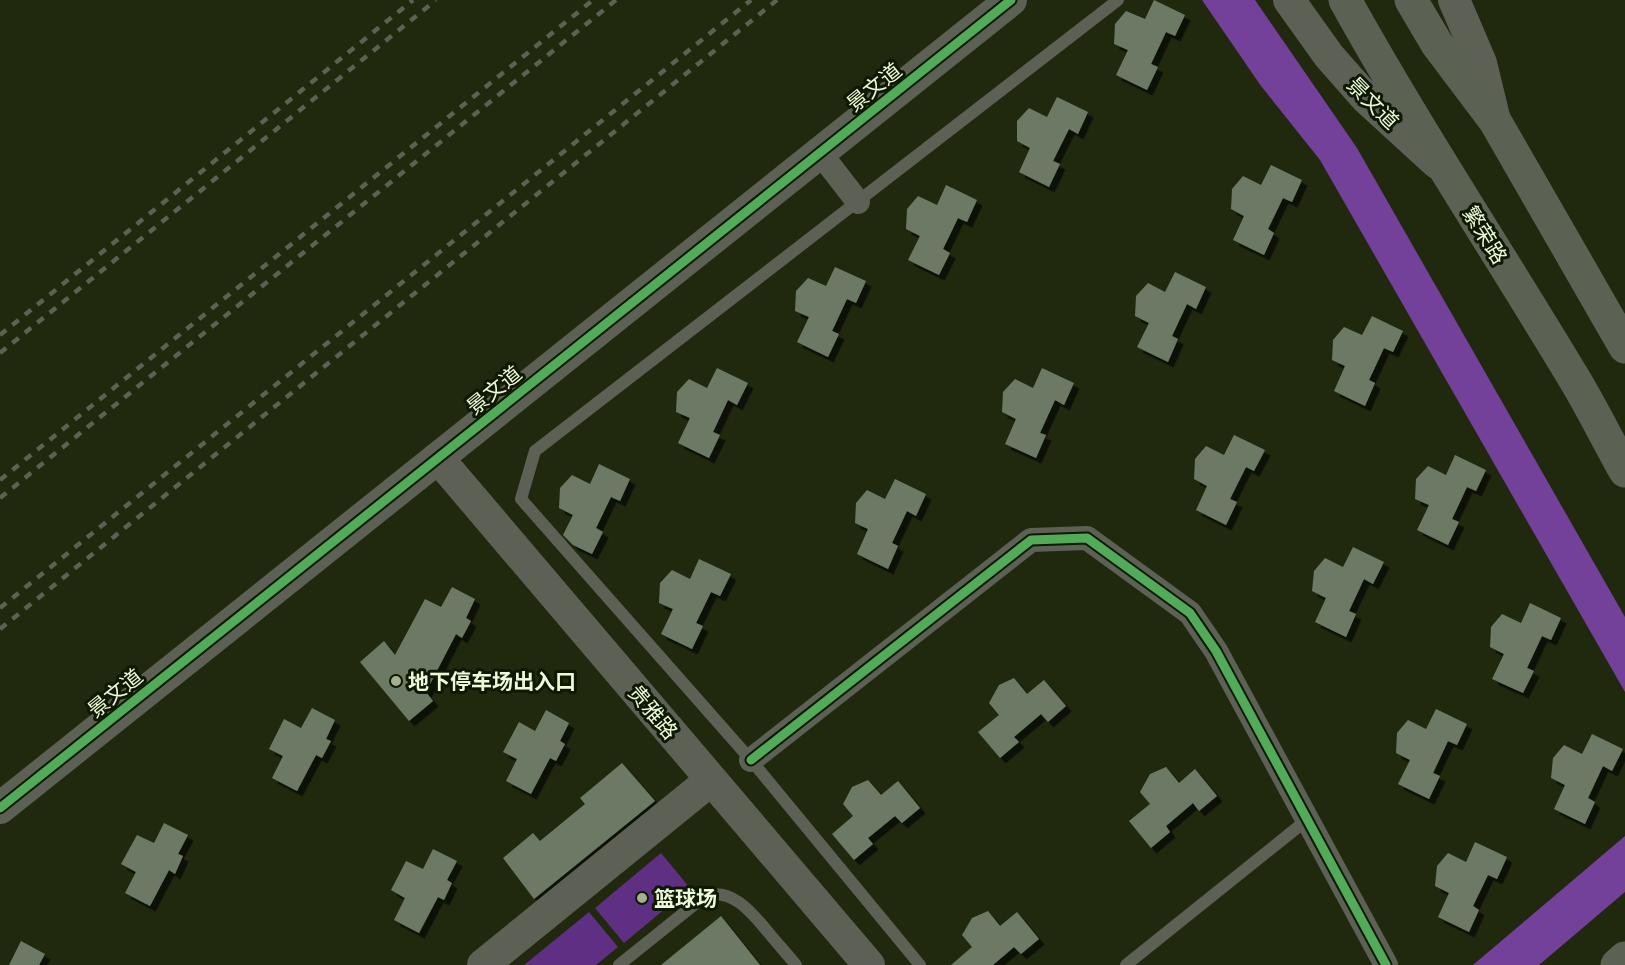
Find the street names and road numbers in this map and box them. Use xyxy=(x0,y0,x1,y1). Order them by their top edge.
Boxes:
street label: 景文道 xyxy=(842,57,906,117)
street label: 景文道 xyxy=(1342,72,1404,134)
street label: 繁荣路 xyxy=(1458,202,1512,268)
street label: 景文道 xyxy=(462,360,526,420)
street label: 景文道 xyxy=(83,663,147,723)
street label: 贵雅路 xyxy=(623,680,683,744)

